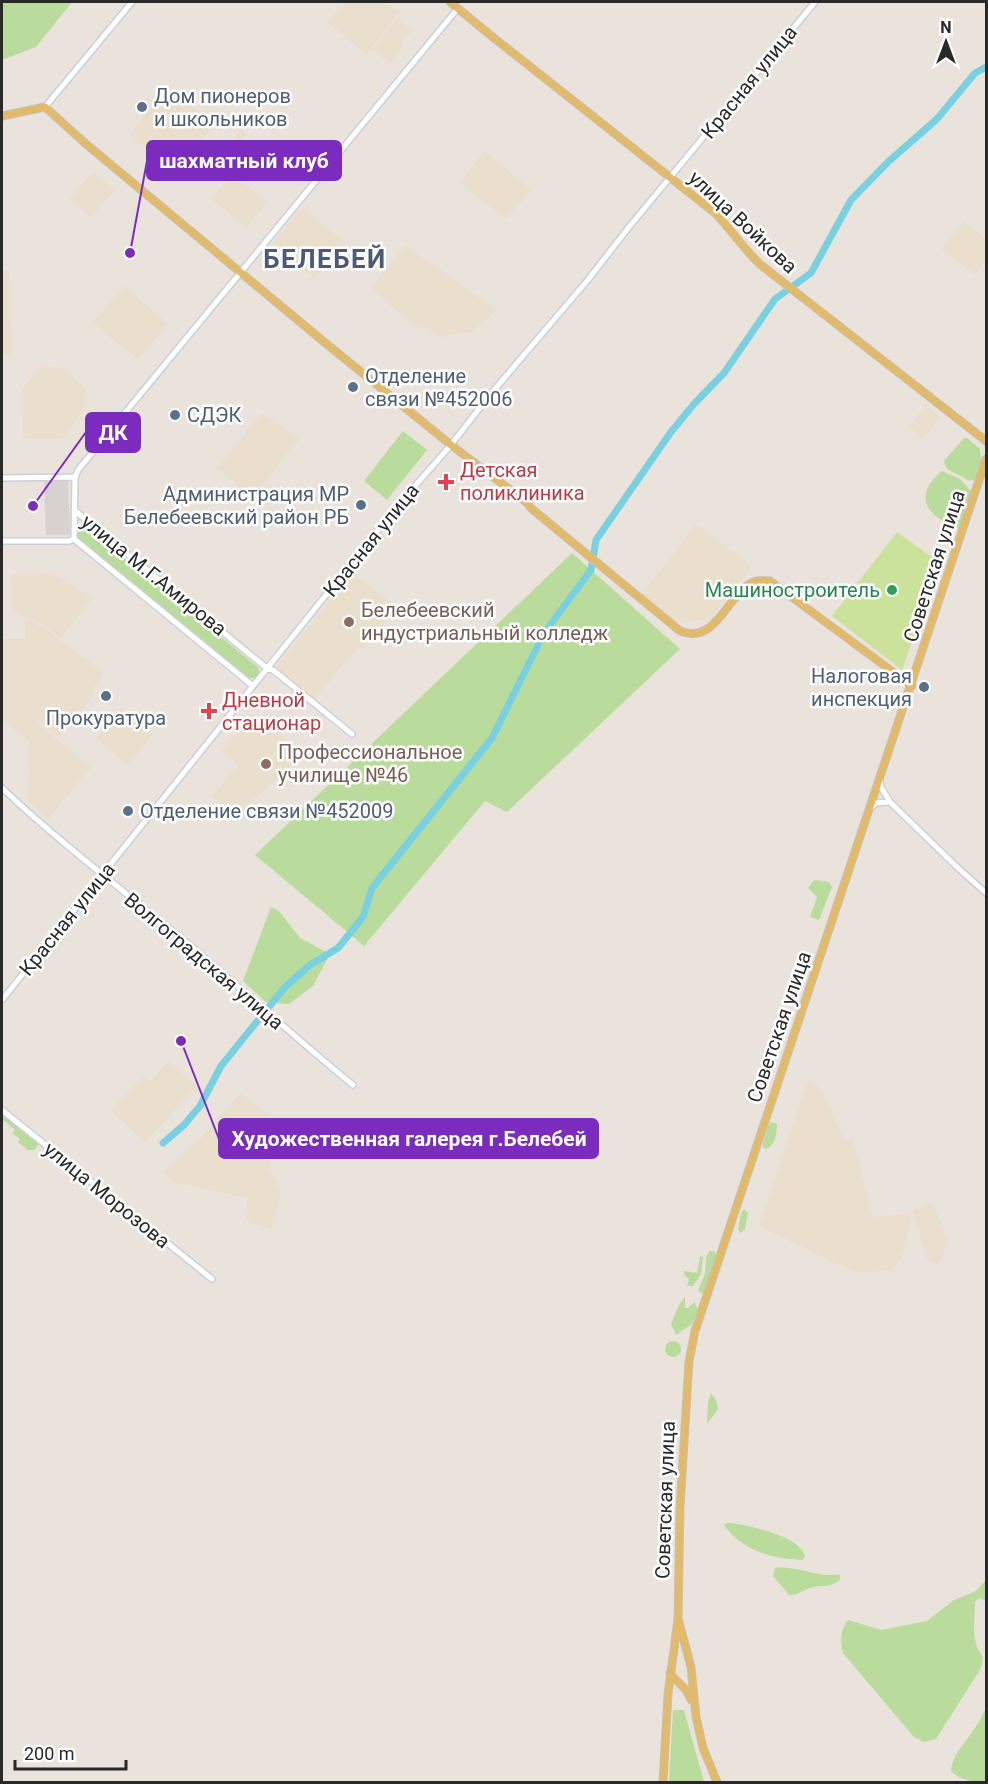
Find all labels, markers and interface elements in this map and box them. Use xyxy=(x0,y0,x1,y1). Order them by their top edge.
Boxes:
north arrow xyxy=(916,12,976,72)
text: N xyxy=(940,18,952,37)
street label: Красная улица xyxy=(696,21,802,143)
place label: Дом пионеров и школьников xyxy=(154,84,291,131)
marker: Дом пионеров и школьников xyxy=(135,100,149,114)
callout: шахматный клуб xyxy=(147,141,341,180)
text: шахматный клуб xyxy=(159,149,329,173)
street label: улица Войкова xyxy=(684,166,802,278)
district label: БЕЛЕБЕЙ xyxy=(263,244,387,274)
place label: Отделение связи №452006 xyxy=(365,364,513,411)
marker: Отделение связи №452006 xyxy=(346,380,360,394)
place label: СДЭК xyxy=(187,403,242,427)
marker: СДЭК xyxy=(168,408,182,422)
callout: ДК xyxy=(86,413,140,452)
text: ДК xyxy=(98,421,128,445)
place label: Детская поликлиника xyxy=(460,458,585,505)
marker: Детская поликлиника xyxy=(437,473,455,491)
street label: Красная улица xyxy=(318,479,424,601)
place label: Администрация МР Белебеевский район РБ xyxy=(124,482,349,529)
street label: Советская улица xyxy=(898,487,970,645)
marker: Администрация МР Белебеевский район РБ xyxy=(354,498,368,512)
street label: улица М.Г.Амирова xyxy=(77,509,231,641)
place label: Машиностроитель xyxy=(705,578,880,602)
marker: Машиностроитель xyxy=(885,583,899,597)
place label: Белебеевский индустриальный колледж xyxy=(361,598,609,645)
marker: Белебеевский индустриальный колледж xyxy=(342,615,356,629)
place label: Налоговая инспекция xyxy=(811,664,912,711)
marker: Налоговая инспекция xyxy=(917,680,931,694)
place label: Дневной стационар xyxy=(222,688,321,735)
marker: Прокуратура xyxy=(99,689,113,703)
marker: Дневной стационар xyxy=(200,702,218,720)
place label: Прокуратура xyxy=(46,706,166,730)
place label: Профессиональное училище №46 xyxy=(278,740,462,787)
marker: Профессиональное училище №46 xyxy=(259,757,273,771)
place label: Отделение связи №452009 xyxy=(140,799,394,823)
marker: Отделение связи №452009 xyxy=(121,804,135,818)
street label: Красная улица xyxy=(14,858,120,980)
street label: Волгоградская улица xyxy=(120,887,288,1035)
street label: Советская улица xyxy=(742,948,816,1106)
callout: Художественная галерея г.Белебей xyxy=(219,1119,598,1158)
text: Художественная галерея г.Белебей xyxy=(231,1127,587,1151)
street label: улица Морозова xyxy=(39,1137,175,1253)
street label: Советская улица xyxy=(650,1421,680,1579)
scale bar xyxy=(15,1733,126,1771)
text: 200 m xyxy=(24,1743,75,1764)

